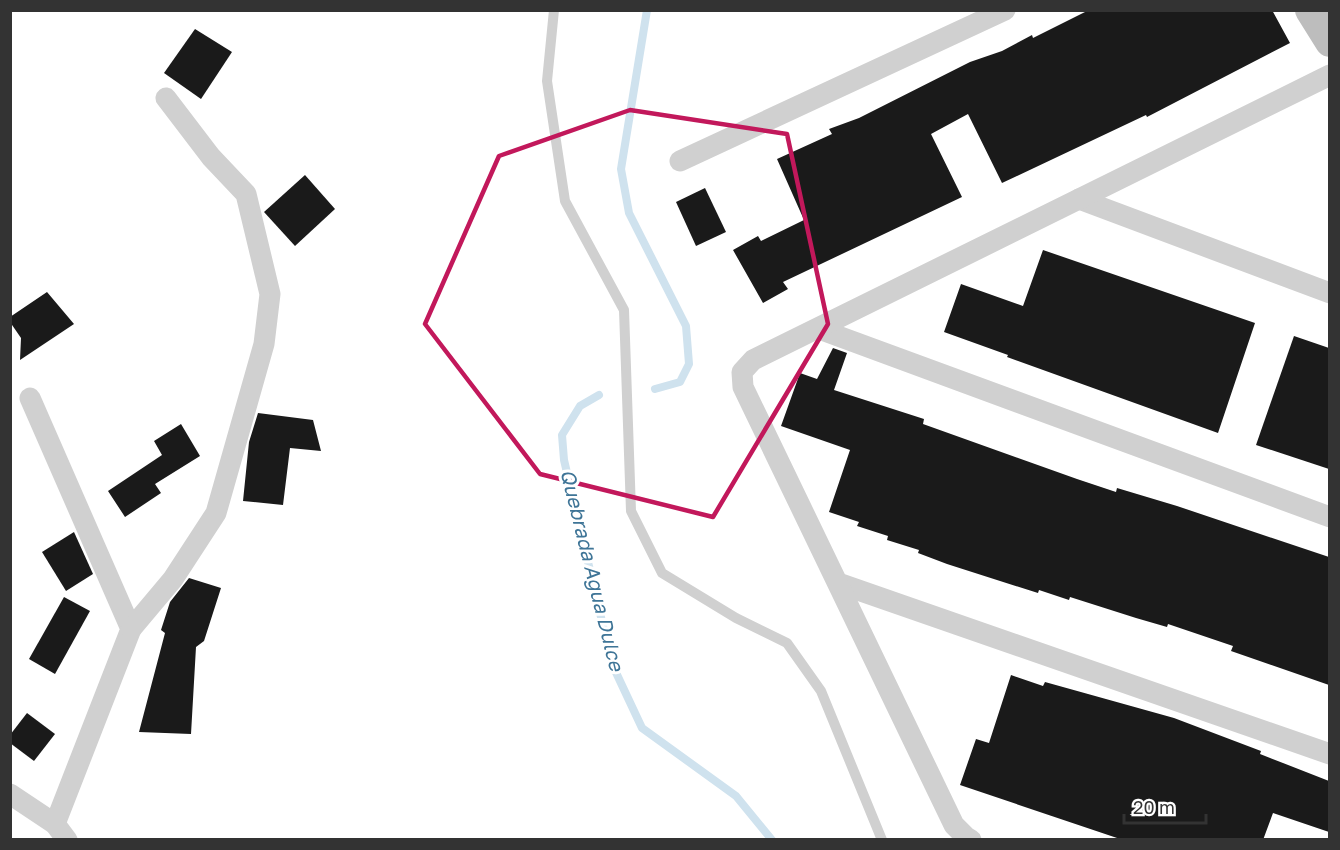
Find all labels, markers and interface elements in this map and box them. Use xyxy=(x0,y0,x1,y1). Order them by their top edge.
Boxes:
water label: Quebrada Agua Dulce xyxy=(555,466,630,675)
scale bar xyxy=(1124,787,1206,825)
text: 20 m xyxy=(1133,796,1175,818)

